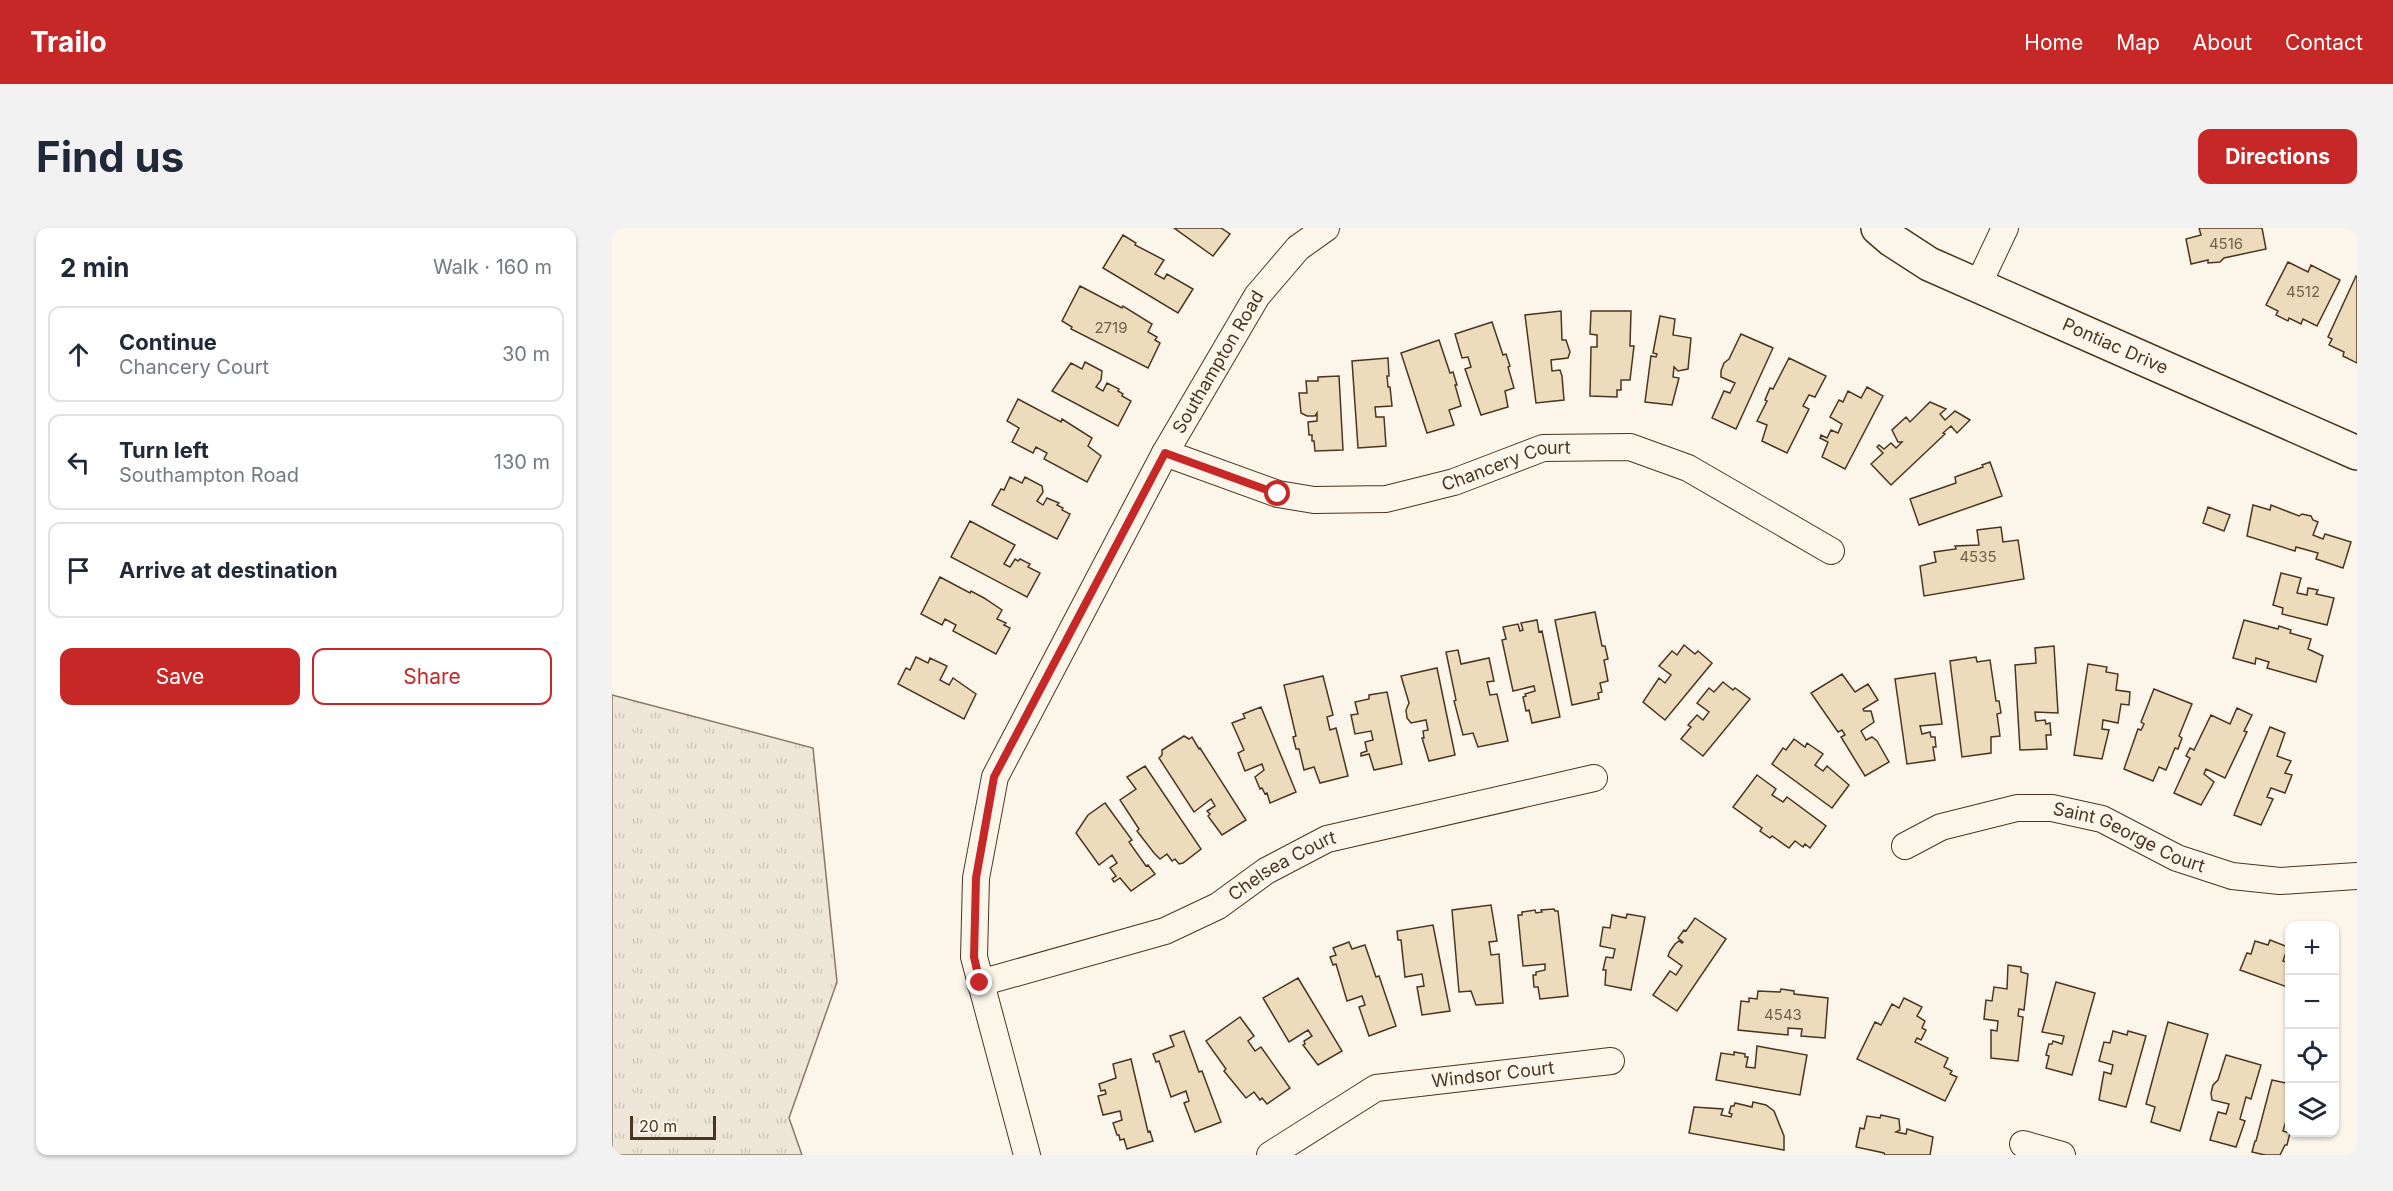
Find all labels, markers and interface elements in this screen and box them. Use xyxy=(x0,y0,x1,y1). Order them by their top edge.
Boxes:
text: Trailo xyxy=(30,25,107,59)
text: Home xyxy=(2024,30,2083,55)
text: Map xyxy=(2116,30,2160,55)
text: About xyxy=(2193,30,2252,55)
text: Contact xyxy=(2285,30,2363,55)
button: Directions xyxy=(2198,129,2357,184)
text: Find us xyxy=(36,131,184,182)
house number: 4516 xyxy=(2209,234,2243,253)
text: 2 min xyxy=(60,252,130,283)
text: Walk · 160 m xyxy=(433,255,552,279)
house number: 4512 xyxy=(2286,282,2320,301)
street label: Southampton Road xyxy=(1168,287,1268,437)
street label: Pontiac Drive xyxy=(2059,313,2171,378)
house number: 2719 xyxy=(1094,318,1128,337)
text: Continue xyxy=(119,329,217,355)
icon: ahead xyxy=(62,338,95,371)
text: 30 m xyxy=(502,342,550,366)
text: Chancery Court xyxy=(119,355,269,379)
street label: Chancery Court xyxy=(1439,436,1571,495)
text: Turn left xyxy=(119,437,209,463)
icon: left xyxy=(62,446,95,479)
text: 130 m xyxy=(494,450,550,474)
text: Southampton Road xyxy=(119,463,299,487)
route start xyxy=(1264,480,1290,506)
house number: 4535 xyxy=(1959,547,1997,566)
icon: arrive xyxy=(62,554,95,587)
text: Arrive at destination xyxy=(119,557,338,583)
button: Save xyxy=(60,648,300,705)
button: Share xyxy=(312,648,552,705)
street label: Saint George Court xyxy=(2051,798,2208,876)
street label: Chelsea Court xyxy=(1224,826,1338,905)
map controls xyxy=(2285,921,2339,1137)
button: + xyxy=(2285,921,2339,975)
route end xyxy=(966,969,992,995)
button: − xyxy=(2285,975,2339,1029)
house number: 4543 xyxy=(1764,1005,1802,1024)
button: locate xyxy=(2285,1029,2339,1083)
street label: Windsor Court xyxy=(1430,1057,1555,1092)
button: layers xyxy=(2285,1083,2339,1137)
scale bar xyxy=(630,1113,716,1140)
text: 20 m xyxy=(639,1116,677,1136)

